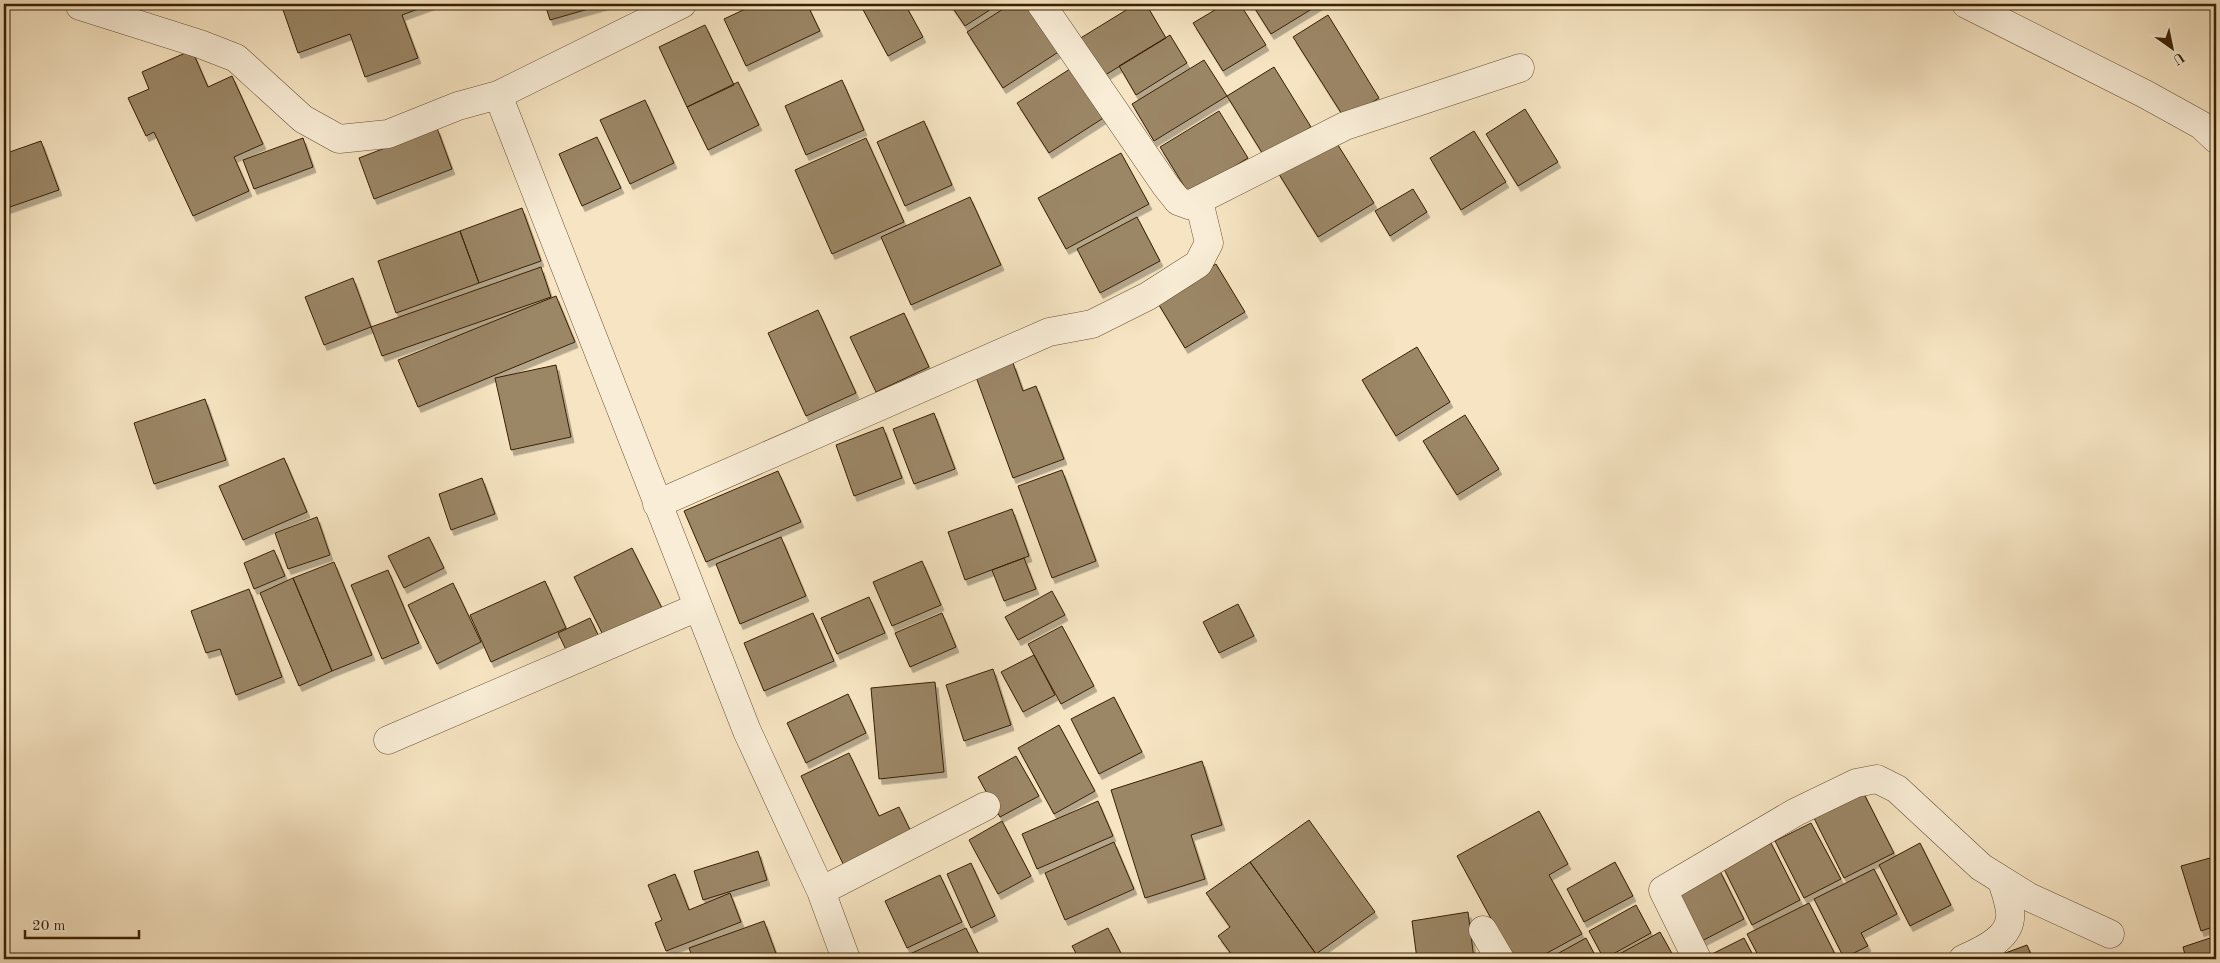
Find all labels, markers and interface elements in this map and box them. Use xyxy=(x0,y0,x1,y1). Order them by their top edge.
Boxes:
north arrow xyxy=(2148,22,2198,72)
text: U xyxy=(2170,49,2187,67)
scale bar xyxy=(25,908,139,940)
text: 20 m xyxy=(32,919,66,934)

